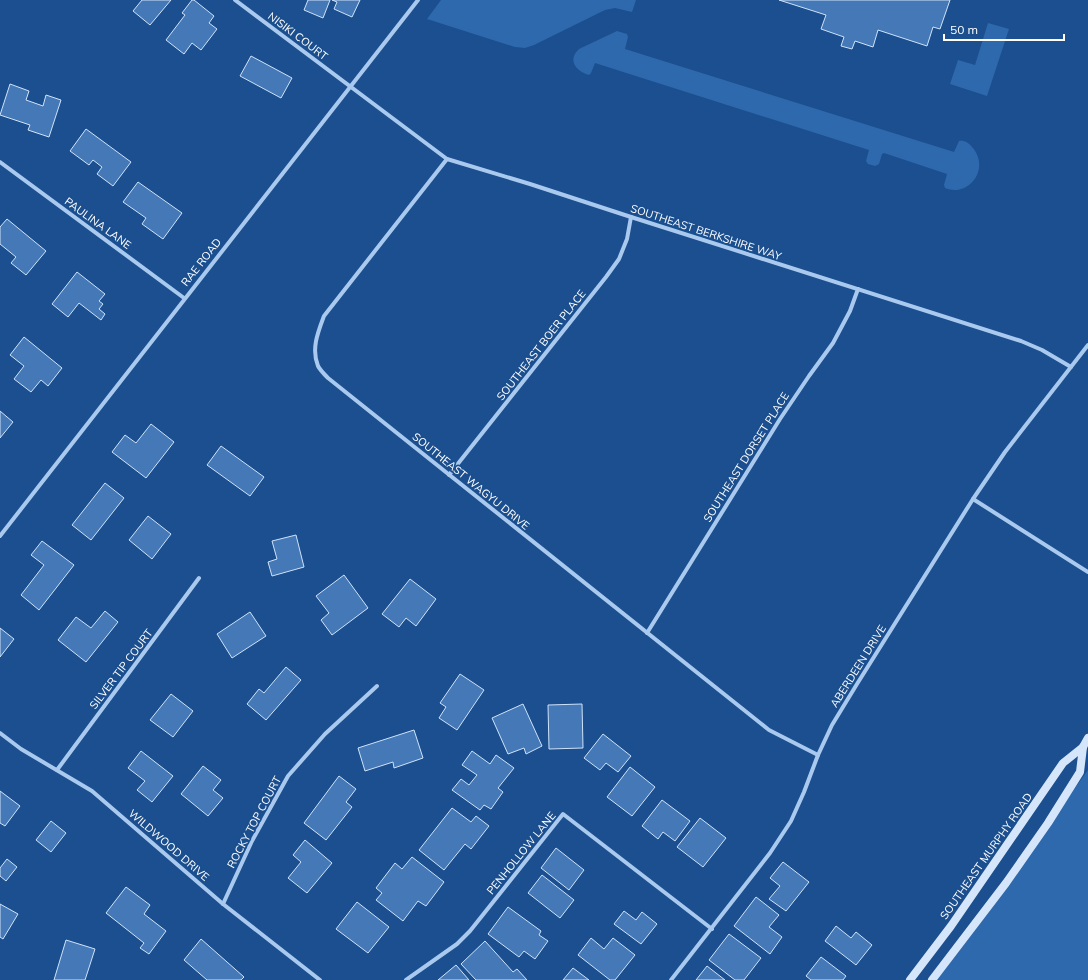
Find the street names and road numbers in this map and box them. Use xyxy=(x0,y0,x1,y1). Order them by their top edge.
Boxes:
street label: NISIKI COURT xyxy=(265,9,331,63)
street label: PAULINA LANE xyxy=(62,194,134,252)
street label: SOUTHEAST BERKSHIRE WAY xyxy=(629,201,784,263)
street label: RAE ROAD xyxy=(178,235,224,289)
street label: SOUTHEAST BOER PLACE xyxy=(493,287,589,403)
street label: SOUTHEAST DORSET PLACE xyxy=(700,389,792,525)
street label: SOUTHEAST WAGYU DRIVE xyxy=(410,429,532,533)
street label: ABERDEEN DRIVE xyxy=(827,622,889,710)
street label: SILVER TIP COURT xyxy=(86,626,156,712)
street label: ROCKY TOP COURT xyxy=(224,773,284,870)
street label: SOUTHEAST MURPHY ROAD xyxy=(937,790,1035,922)
street label: WILDWOOD DRIVE xyxy=(126,806,212,884)
street label: PENHOLLOW LANE xyxy=(483,809,559,897)

